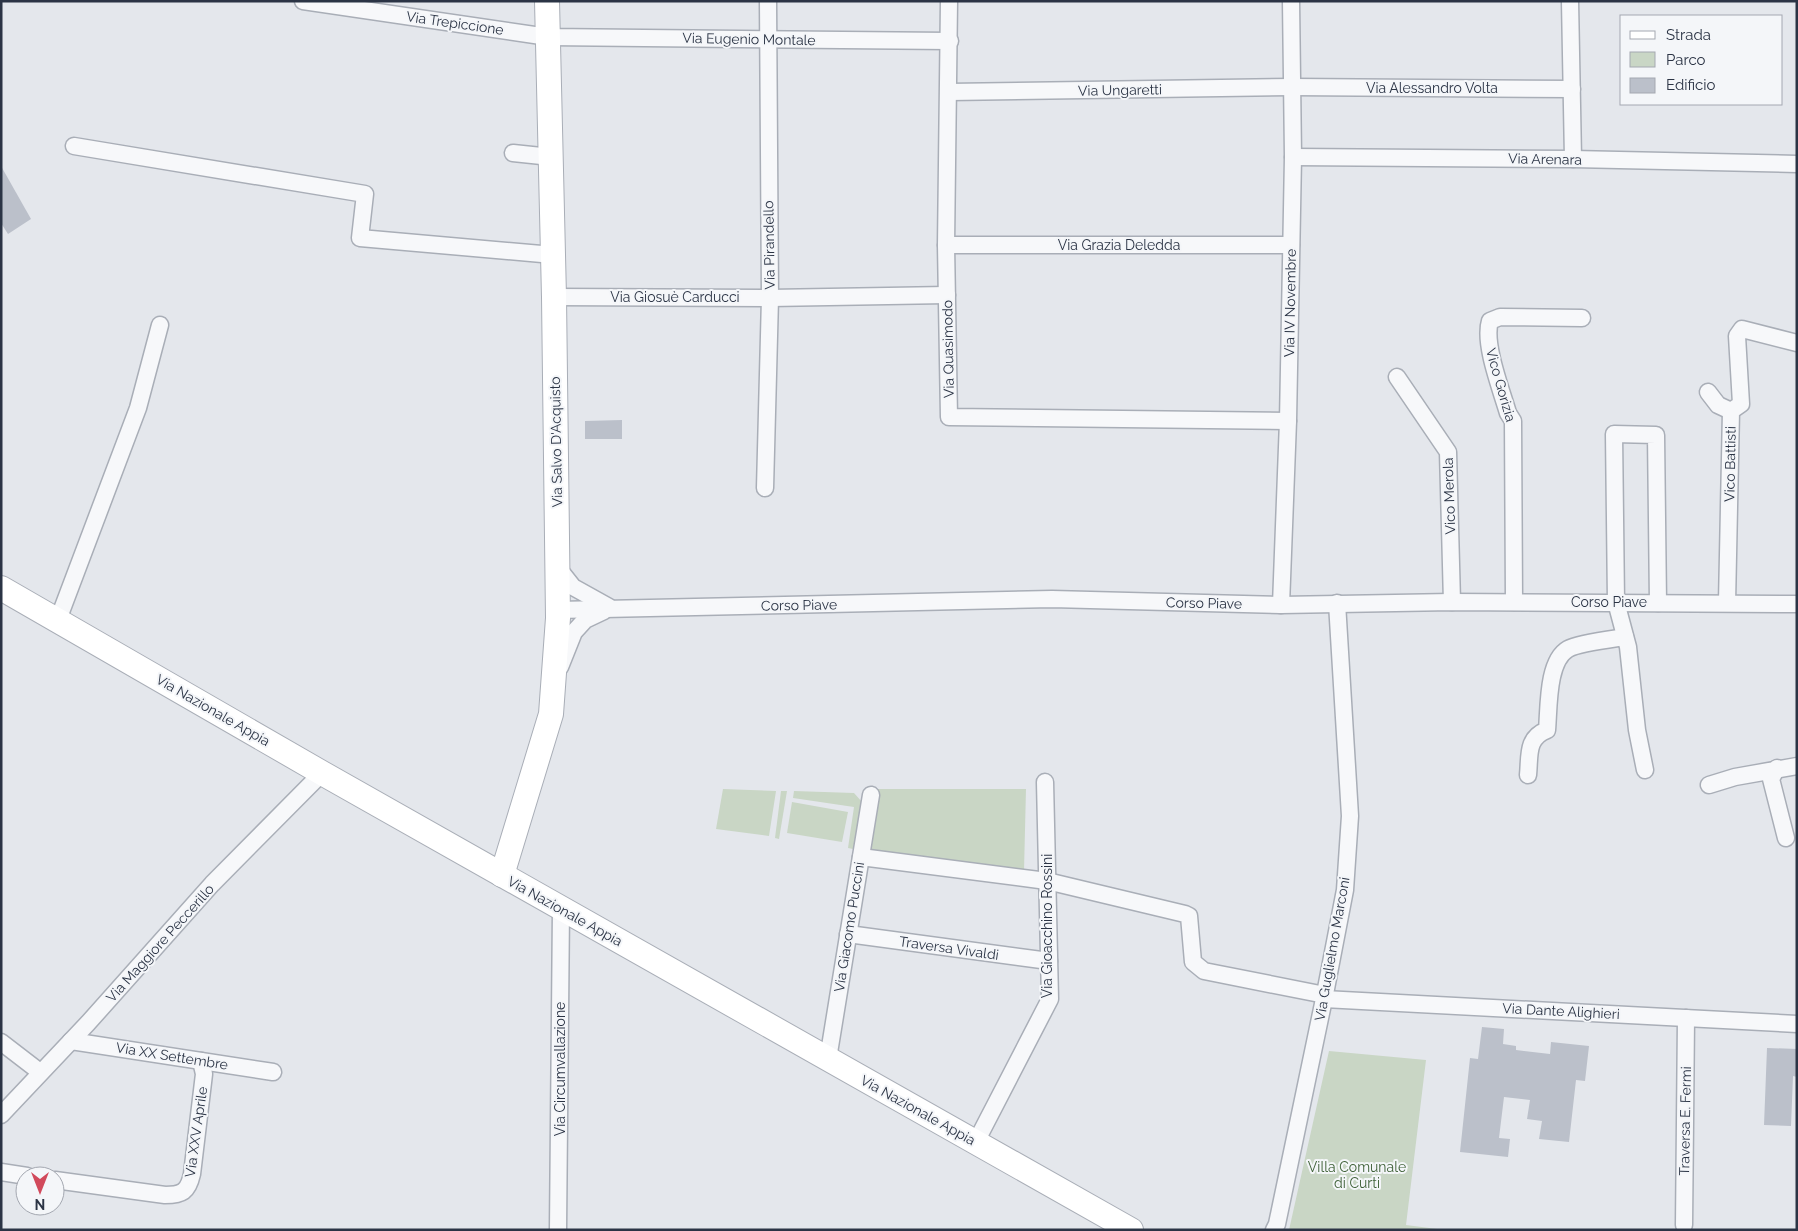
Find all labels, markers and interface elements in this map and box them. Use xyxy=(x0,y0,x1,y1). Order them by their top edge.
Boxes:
street label: Via Trepiccione xyxy=(405,8,505,38)
legend xyxy=(1620,15,1783,105)
text: Strada xyxy=(1666,26,1711,44)
street label: Via Eugenio Montale xyxy=(682,30,816,48)
text: Parco xyxy=(1666,51,1706,69)
text: Edificio xyxy=(1666,76,1716,94)
street label: Via Alessandro Volta xyxy=(1366,80,1498,96)
street label: Via Ungaretti xyxy=(1078,81,1162,99)
street label: Via Arenara xyxy=(1508,150,1582,168)
street label: Via Pirandello xyxy=(760,200,778,290)
street label: Via Grazia Deledda xyxy=(1058,237,1180,253)
street label: Via IV Novembre xyxy=(1281,249,1299,357)
street label: Via Giosuè Carducci xyxy=(610,289,740,305)
street label: Via Quasimodo xyxy=(939,300,957,398)
street label: Vico Gorizia xyxy=(1483,346,1519,424)
street label: Via Salvo D'Acquisto xyxy=(547,376,565,508)
street label: Vico Battisti xyxy=(1721,426,1739,502)
street label: Vico Merola xyxy=(1440,457,1458,535)
street label: Corso Piave xyxy=(1166,594,1242,612)
street label: Corso Piave xyxy=(1571,594,1647,610)
street label: Corso Piave xyxy=(761,596,837,614)
street label: Via Nazionale Appia xyxy=(153,671,273,749)
street label: Via Gioacchino Rossini xyxy=(1039,854,1055,998)
street label: Via Giacomo Puccini xyxy=(831,861,867,993)
street label: Via Nazionale Appia xyxy=(505,873,625,949)
street label: Via Guglielmo Marconi xyxy=(1311,876,1353,1022)
street label: Via Maggiore Peccerillo xyxy=(103,881,217,1005)
street label: Traversa Vivaldi xyxy=(898,933,1000,963)
street label: Via Dante Alighieri xyxy=(1502,1000,1620,1022)
street label: Via Circumvallazione xyxy=(552,1002,568,1136)
street label: Via XX Settembre xyxy=(115,1039,229,1073)
street label: Traversa E. Fermi xyxy=(1676,1066,1694,1176)
street label: Via Nazionale Appia xyxy=(858,1072,978,1148)
street label: Via XXV Aprile xyxy=(182,1086,210,1178)
park label: Villa Comunale di Curti xyxy=(1308,1159,1406,1191)
north arrow xyxy=(15,1166,65,1216)
text: N xyxy=(35,1196,45,1212)

